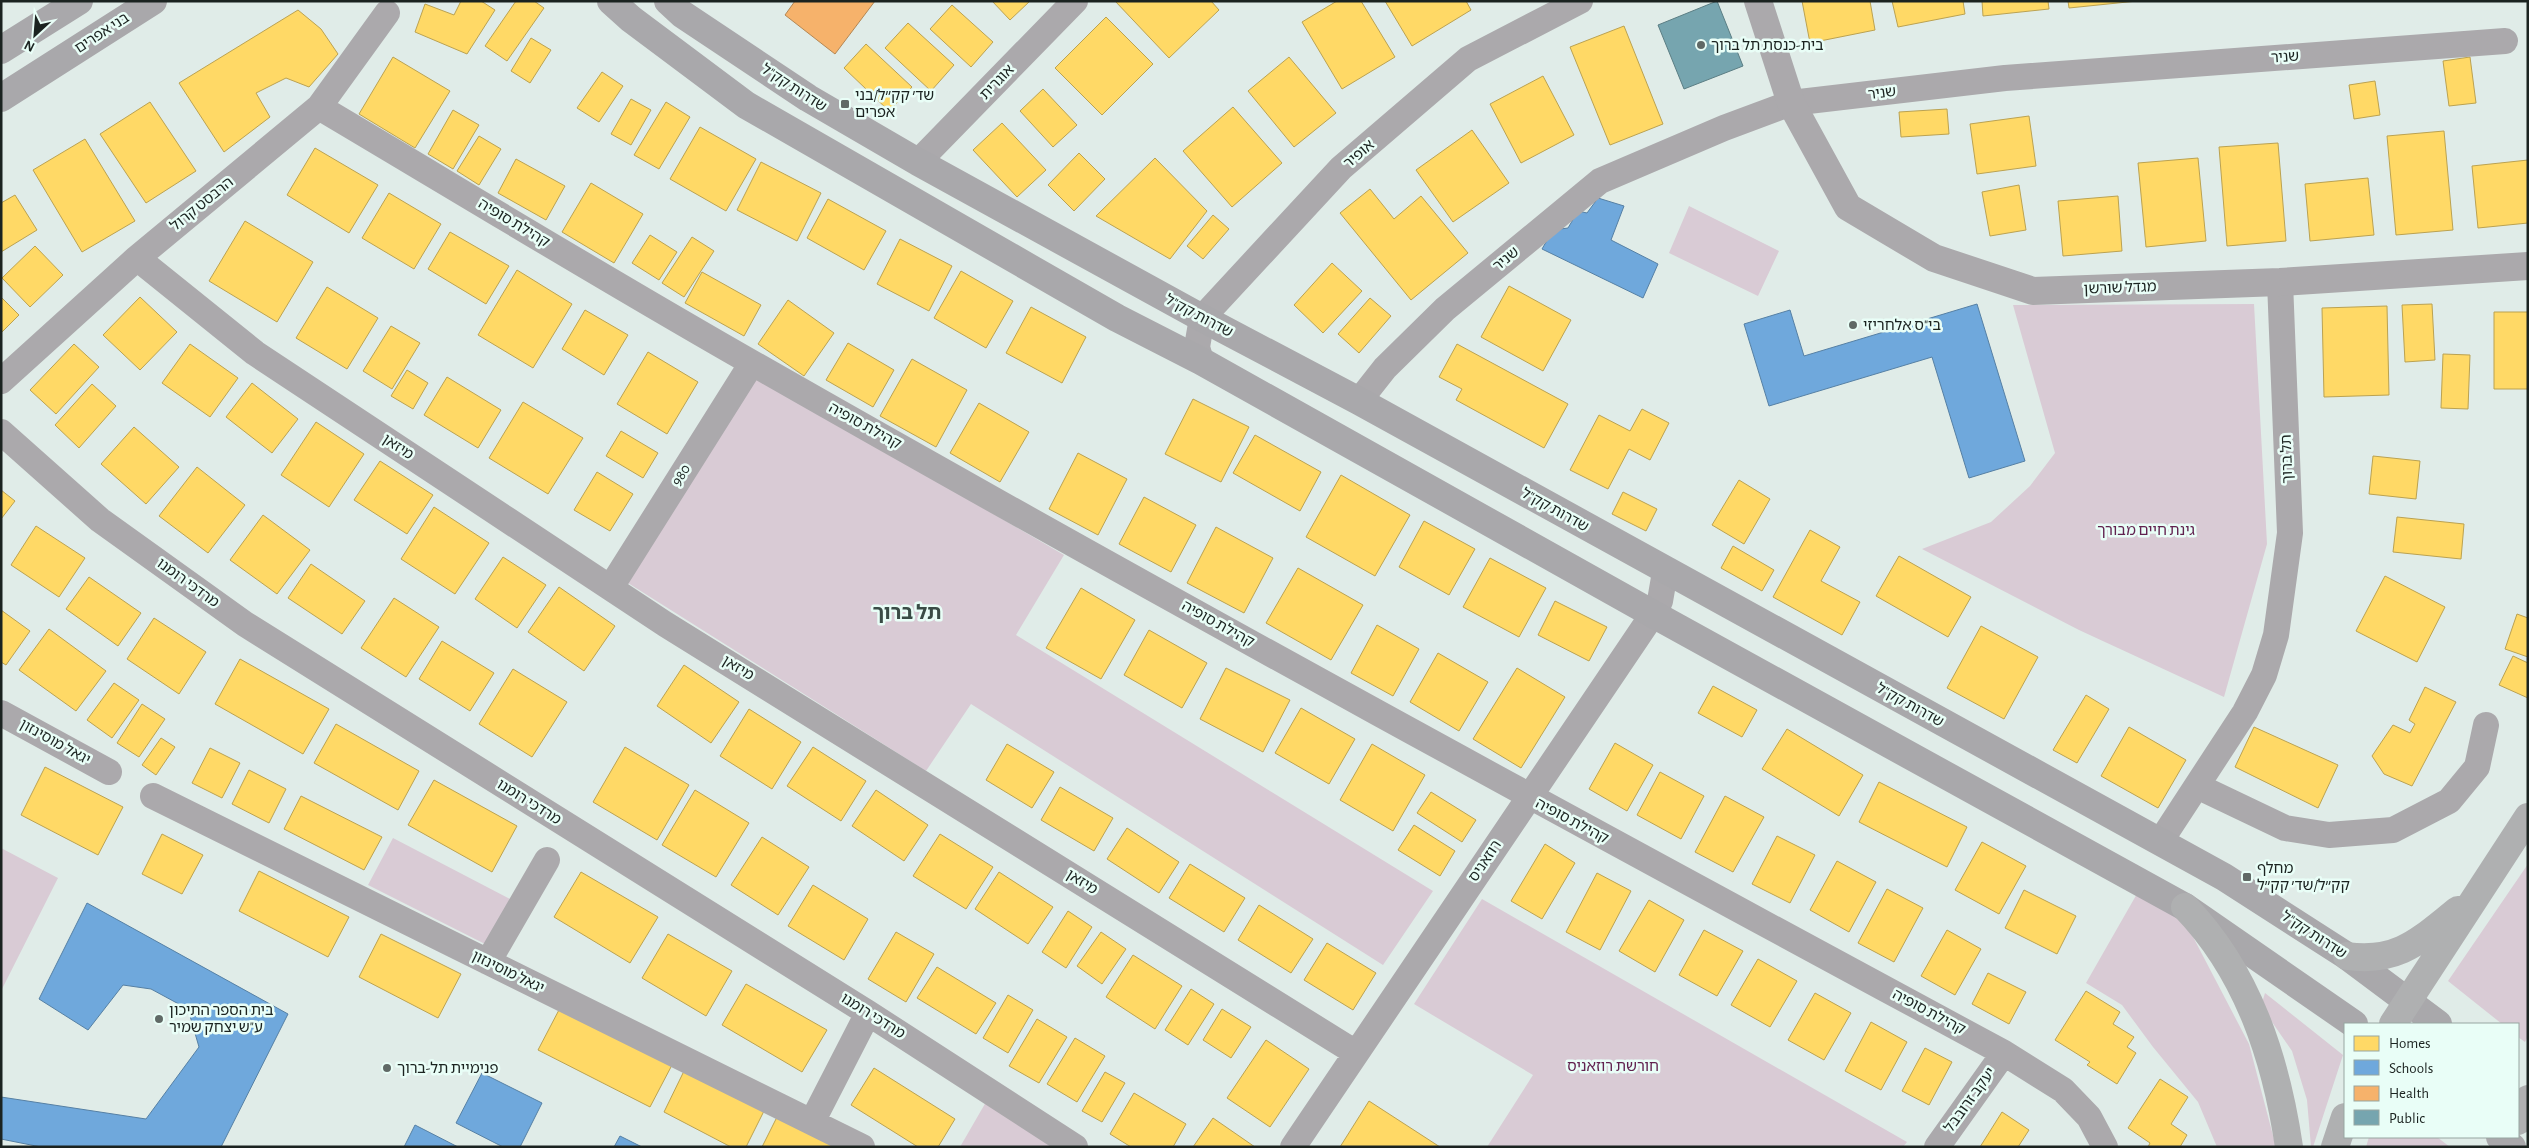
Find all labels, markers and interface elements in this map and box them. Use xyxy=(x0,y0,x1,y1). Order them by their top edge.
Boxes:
north arrow xyxy=(10,10,60,60)
street label: בני אפרים xyxy=(72,10,132,56)
text: N xyxy=(22,37,37,54)
place label: בית-כנסת תל ברוך xyxy=(1711,38,1824,53)
marker: בית-כנסת תל ברוך xyxy=(1695,39,1707,51)
street label: שניר xyxy=(2270,49,2300,65)
street label: שדרות קק"ל xyxy=(759,61,829,115)
street label: אוגרית xyxy=(977,62,1017,102)
street label: שניר xyxy=(1867,84,1897,102)
place label: שד׳ קק״ל/בני אפרים xyxy=(855,88,934,120)
marker: שד׳ קק״ל/בני אפרים xyxy=(839,98,851,110)
street label: אופיר xyxy=(1341,137,1377,171)
street label: הרבסט קרול xyxy=(168,174,236,234)
street label: קהילת סופיה xyxy=(476,196,552,250)
street label: שניר xyxy=(1490,244,1522,274)
street label: מגדל שורשן xyxy=(2083,279,2157,297)
street label: שדרות קק"ל xyxy=(1163,292,1235,340)
place label: בי"ס אלחריזי xyxy=(1863,318,1942,333)
marker: בי"ס אלחריזי xyxy=(1847,319,1859,331)
street label: קהילת סופיה xyxy=(826,400,904,452)
street label: מיזאן xyxy=(380,432,416,463)
street label: תל ברוך xyxy=(2279,434,2295,484)
street label: 980 xyxy=(669,462,693,488)
street label: שדרות קק"ל xyxy=(1519,485,1591,535)
park label: גינת חיים מבורך xyxy=(2097,523,2195,538)
street label: מרדכי רומנו xyxy=(154,556,222,610)
street label: קהילת סופיה xyxy=(1179,598,1257,650)
district label: תל ברוך xyxy=(872,603,942,623)
street label: מיזאן xyxy=(720,653,756,683)
street label: שדרות קק"ל xyxy=(1874,680,1946,730)
street label: יגאל מוסינזון xyxy=(17,716,93,768)
street label: מרדכי רומנו xyxy=(494,776,564,828)
street label: קהילת סופיה xyxy=(1533,796,1611,846)
street label: רוזאניס xyxy=(1466,838,1504,884)
place label: מחלף קק״ל/שד׳ קק״ל xyxy=(2257,861,2350,893)
street label: מיזאן xyxy=(1064,867,1100,897)
marker: מחלף קק״ל/שד׳ קק״ל xyxy=(2241,871,2253,883)
street label: שדרות קק"ל xyxy=(2279,908,2349,962)
street label: יגאל מוסינזון xyxy=(470,948,546,996)
street label: קהילת סופיה xyxy=(1890,987,1968,1037)
street label: מרדכי רומנו xyxy=(838,990,908,1042)
place label: בית הספר התיכון ע"ש יצחק שמיר xyxy=(169,1003,274,1035)
marker: בית הספר התיכון ע"ש יצחק שמיר xyxy=(153,1013,165,1025)
legend xyxy=(2344,1023,2519,1138)
text: Homes xyxy=(2389,1036,2431,1051)
park label: חורשת רוזאניס xyxy=(1567,1059,1659,1074)
place label: פנימיית תל-ברוך xyxy=(397,1061,498,1076)
text: Schools xyxy=(2389,1061,2433,1076)
marker: פנימיית תל-ברוך xyxy=(381,1062,393,1074)
street label: יעקב זרובבל xyxy=(1942,1065,1998,1135)
text: Health xyxy=(2389,1086,2429,1101)
text: Public xyxy=(2389,1111,2425,1126)

